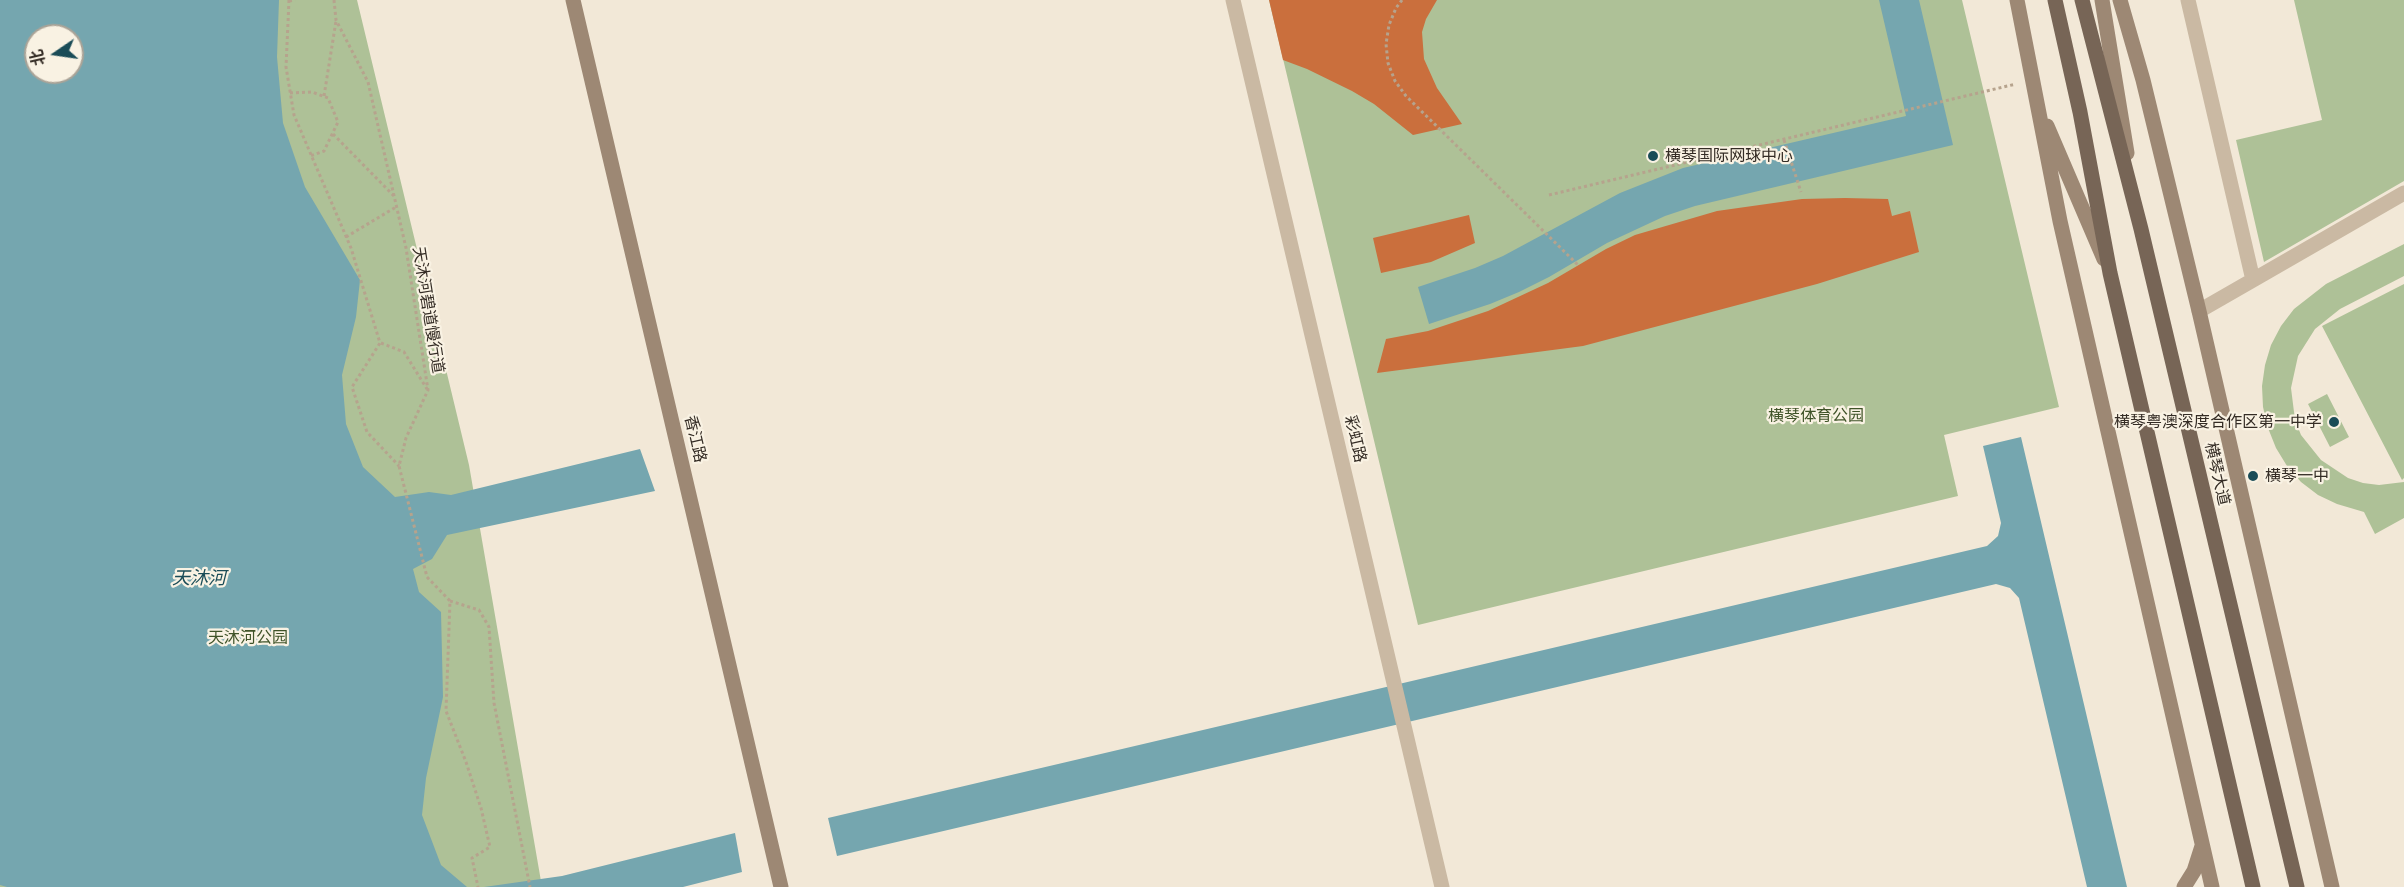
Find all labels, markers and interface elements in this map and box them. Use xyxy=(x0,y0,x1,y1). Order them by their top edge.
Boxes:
north arrow xyxy=(24,24,84,84)
text: 北 xyxy=(27,48,49,68)
place label: 横琴国际网球中心 xyxy=(1665,146,1793,166)
marker: 横琴国际网球中心 xyxy=(1646,149,1660,163)
street label: 天沐河碧道慢行道 xyxy=(409,245,447,375)
park label: 横琴体育公园 xyxy=(1768,406,1864,426)
place label: 横琴粤澳深度合作区第一中学 xyxy=(2114,412,2322,432)
street label: 香江路 xyxy=(680,413,710,465)
street label: 彩虹路 xyxy=(1340,413,1370,465)
marker: 横琴粤澳深度合作区第一中学 xyxy=(2327,415,2341,429)
street label: 横琴大道 xyxy=(2200,441,2234,507)
place label: 横琴一中 xyxy=(2265,466,2329,486)
marker: 横琴一中 xyxy=(2246,469,2260,483)
water label: 天沐河 xyxy=(172,568,226,590)
park label: 天沐河公园 xyxy=(208,628,288,648)

